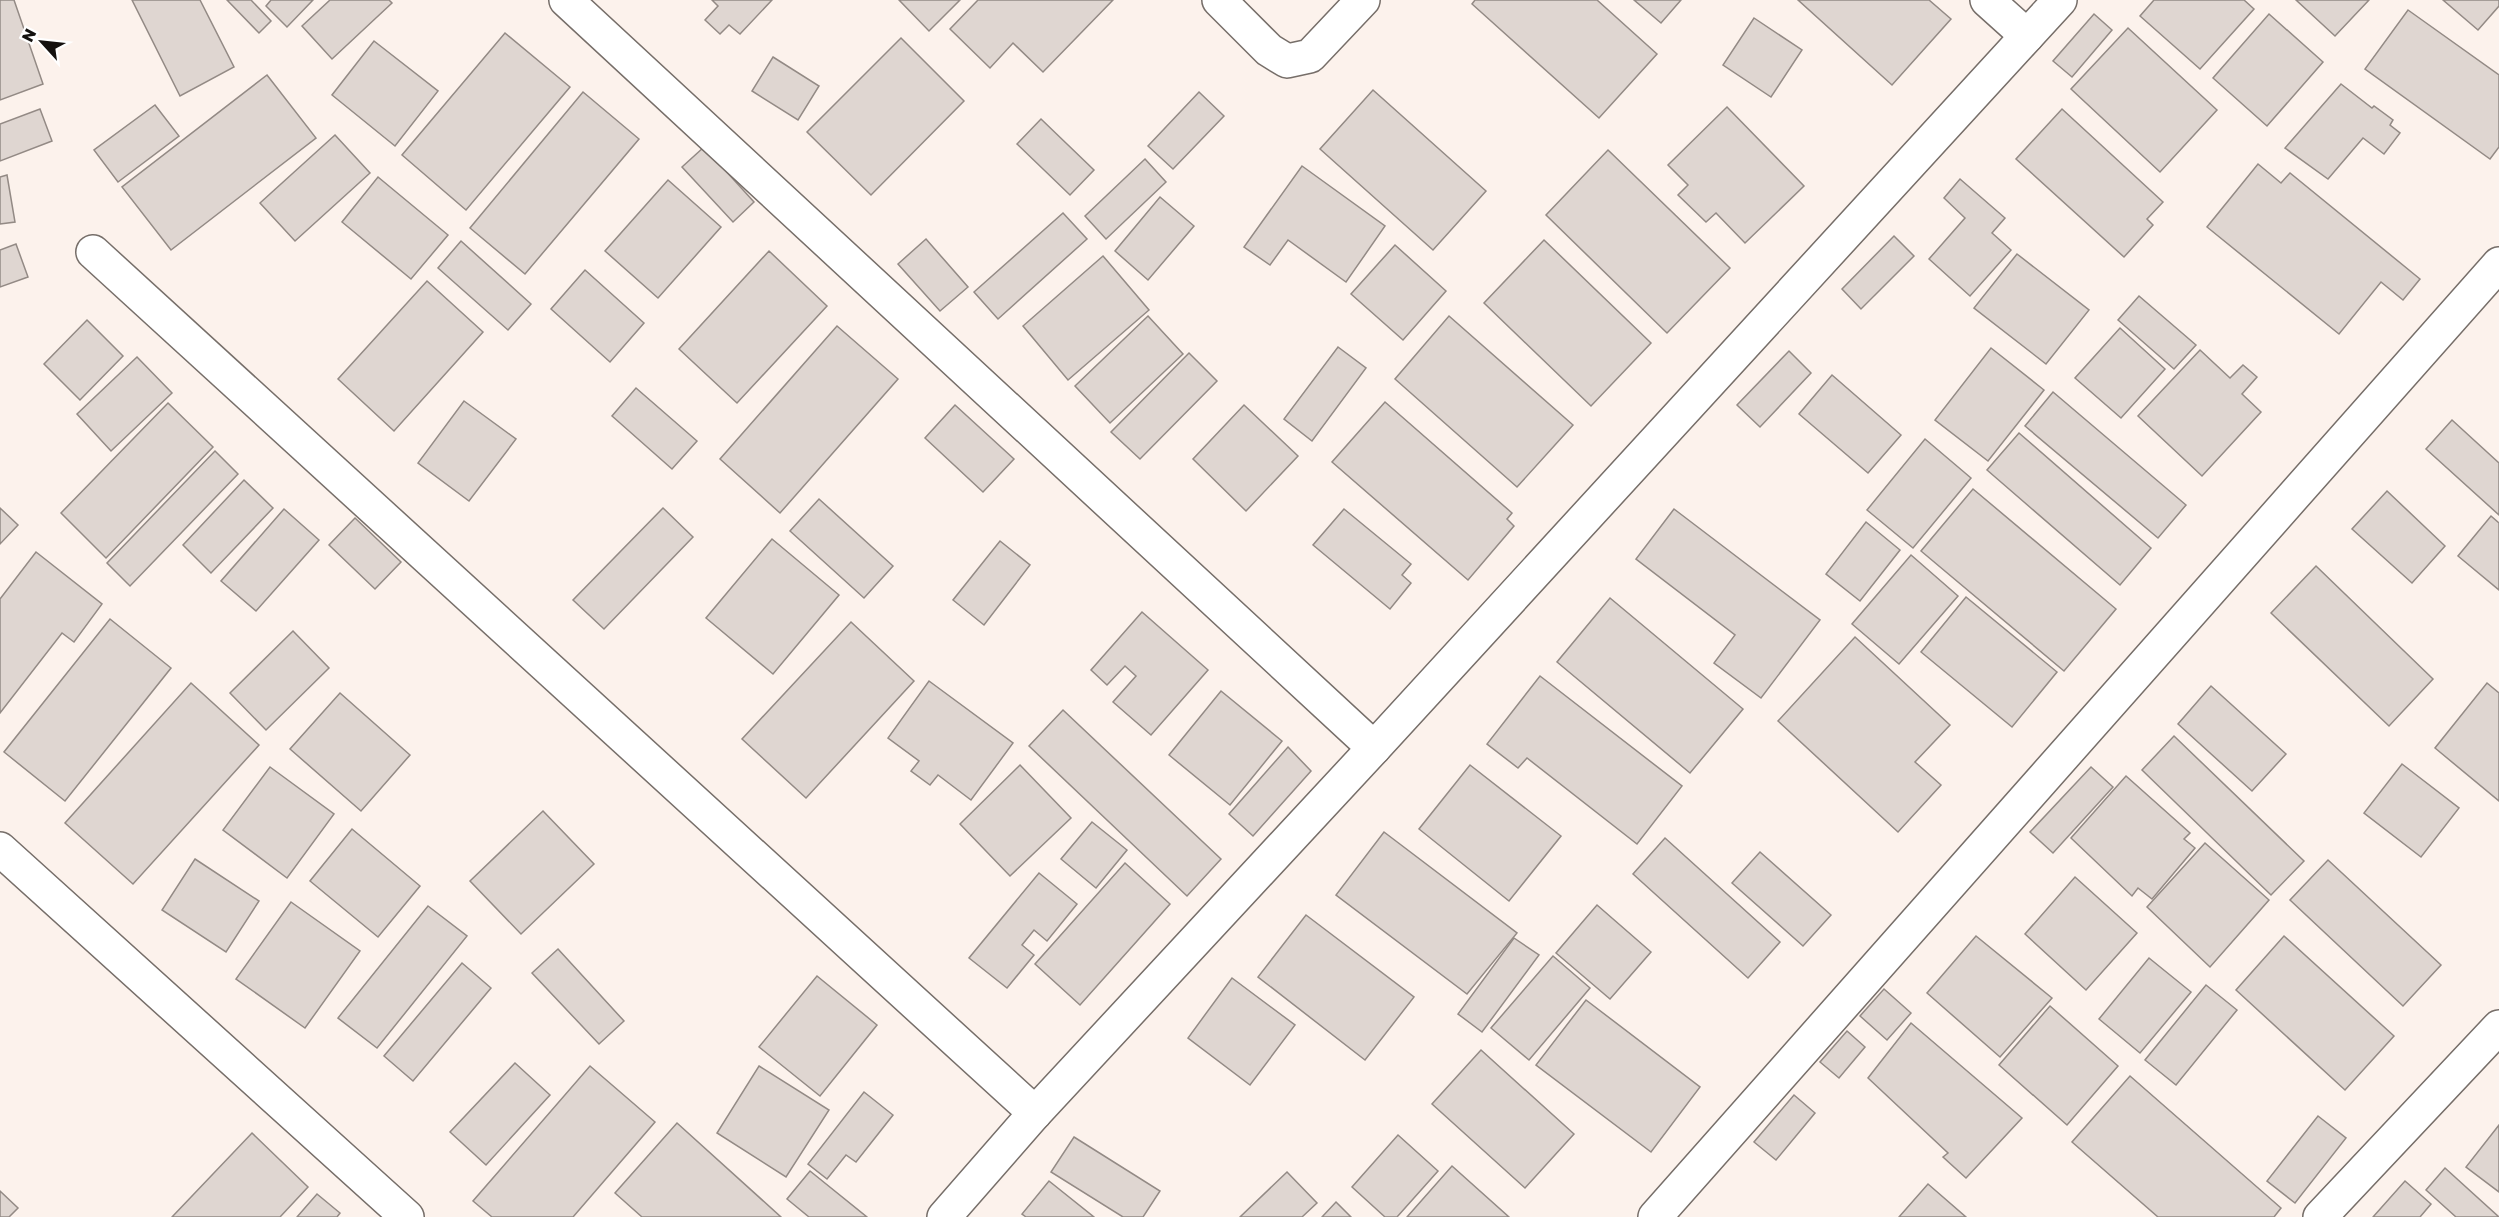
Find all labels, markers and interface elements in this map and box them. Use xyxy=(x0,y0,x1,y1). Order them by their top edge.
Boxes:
north arrow xyxy=(12,12,72,72)
text: N xyxy=(17,25,40,45)

